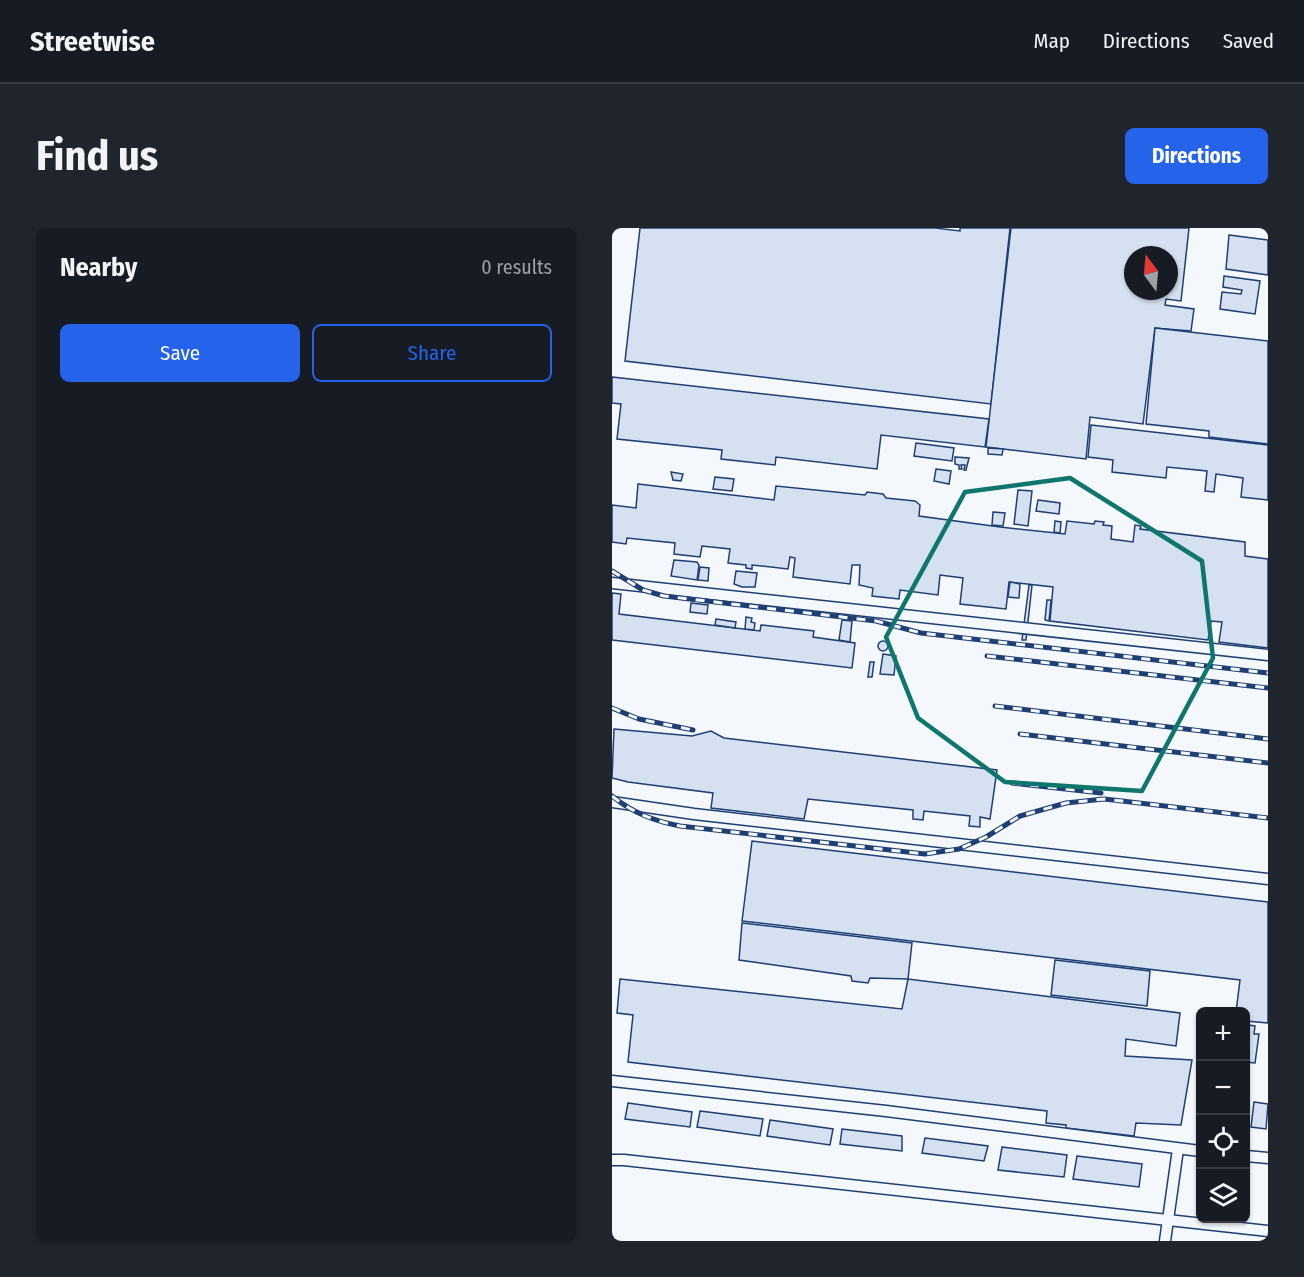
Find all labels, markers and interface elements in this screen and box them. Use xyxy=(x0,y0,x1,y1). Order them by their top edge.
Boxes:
text: Streetwise xyxy=(30,25,155,58)
text: Map xyxy=(1033,28,1070,54)
text: Directions xyxy=(1103,28,1190,54)
text: Saved xyxy=(1223,28,1274,54)
button: Directions xyxy=(1125,128,1268,184)
text: Find us xyxy=(36,131,158,181)
north arrow xyxy=(1124,246,1178,300)
text: Nearby xyxy=(60,252,137,283)
text: 0 results xyxy=(481,255,552,279)
button: Save xyxy=(60,324,300,382)
button: Share xyxy=(312,324,552,382)
map controls xyxy=(1196,1007,1250,1223)
button: + xyxy=(1196,1007,1250,1061)
button: − xyxy=(1196,1061,1250,1115)
button: locate xyxy=(1196,1115,1250,1169)
button: layers xyxy=(1196,1169,1250,1223)

